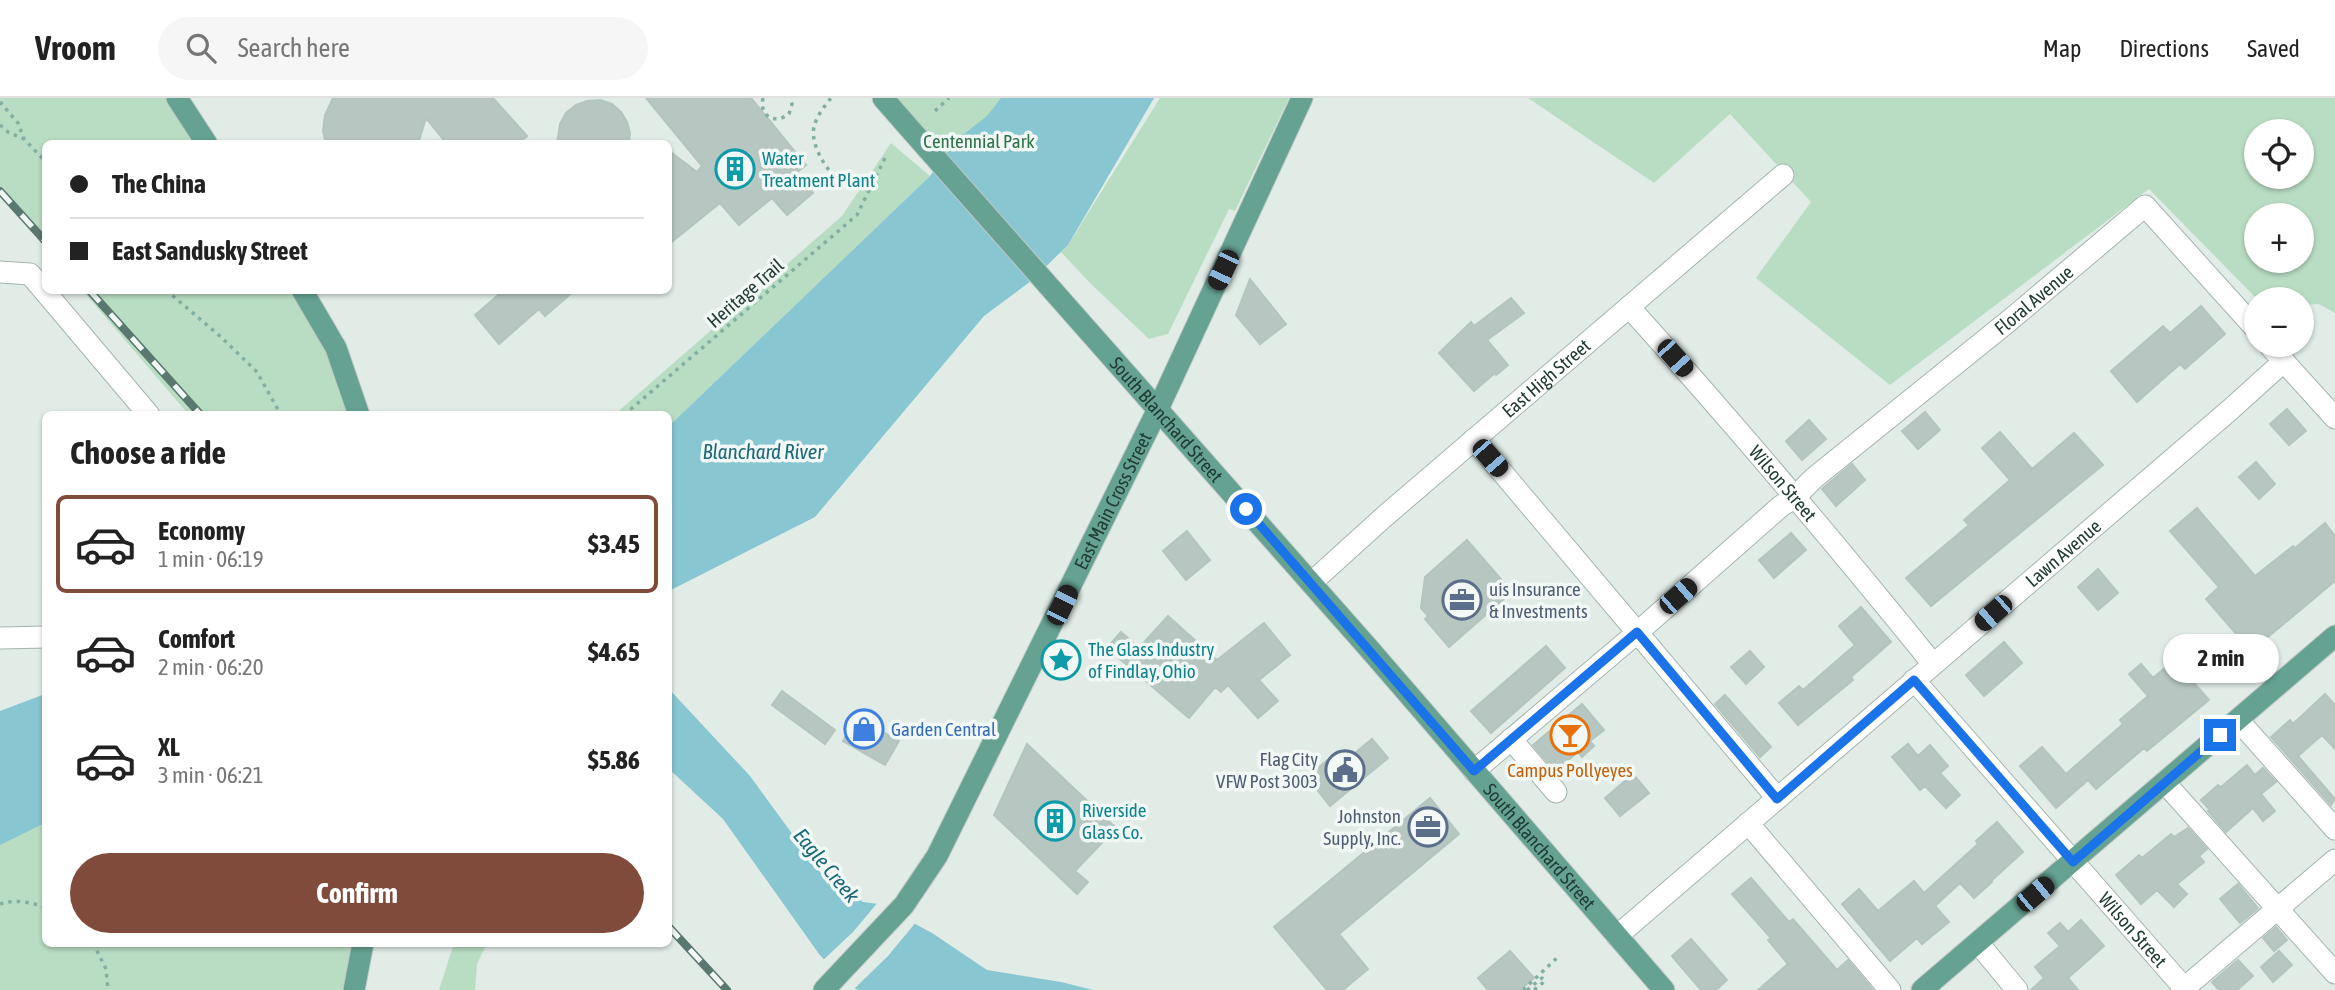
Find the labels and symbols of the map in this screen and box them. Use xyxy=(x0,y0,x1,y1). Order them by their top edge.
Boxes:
park label: Centennial Park xyxy=(923,130,1035,152)
place label: Water Treatment Plant xyxy=(762,147,875,191)
building icon: Water Treatment Plant xyxy=(714,148,756,190)
car xyxy=(1205,247,1242,293)
street label: Heritage Trail xyxy=(702,254,788,332)
street label: Floral Avenue xyxy=(1990,261,2077,339)
street label: East High Street xyxy=(1498,334,1595,422)
car xyxy=(1654,335,1697,381)
street label: South Blanchard Street xyxy=(1105,352,1228,487)
street label: East Main Cross Street xyxy=(1069,429,1156,573)
car xyxy=(1469,435,1512,481)
water label: Blanchard River xyxy=(703,439,824,463)
street label: Wilson Street xyxy=(1745,441,1821,525)
route start xyxy=(1230,493,1262,525)
street label: Lawn Avenue xyxy=(2021,515,2105,591)
car xyxy=(1656,574,1701,618)
place label: uis Insurance & Investments xyxy=(1489,578,1588,622)
office icon: uis Insurance & Investments xyxy=(1441,579,1483,621)
car xyxy=(1044,582,1081,628)
car xyxy=(1971,591,2016,635)
callout: 2 min xyxy=(2162,634,2278,682)
place label: The Glass Industry of Findlay, Ohio xyxy=(1088,638,1214,682)
place icon: The Glass Industry of Findlay, Ohio xyxy=(1040,639,1082,681)
shop icon: Garden Central xyxy=(843,708,885,750)
bar icon: Campus Pollyeyes xyxy=(1549,714,1591,756)
place label: Garden Central xyxy=(891,718,996,740)
route end xyxy=(2204,719,2236,751)
place label: Flag City VFW Post 3003 xyxy=(1216,748,1318,792)
public building icon: Flag City VFW Post 3003 xyxy=(1324,749,1366,791)
place label: Campus Pollyeyes xyxy=(1507,759,1633,781)
street label: South Blanchard Street xyxy=(1479,779,1600,914)
place label: Riverside Glass Co. xyxy=(1082,799,1146,843)
building icon: Riverside Glass Co. xyxy=(1034,800,1076,842)
place label: Johnston Supply, Inc. xyxy=(1323,805,1401,849)
office icon: Johnston Supply, Inc. xyxy=(1407,806,1449,848)
water label: Eagle Creek xyxy=(789,823,865,907)
car xyxy=(2013,872,2058,916)
street label: Wilson Street xyxy=(2094,888,2172,972)

